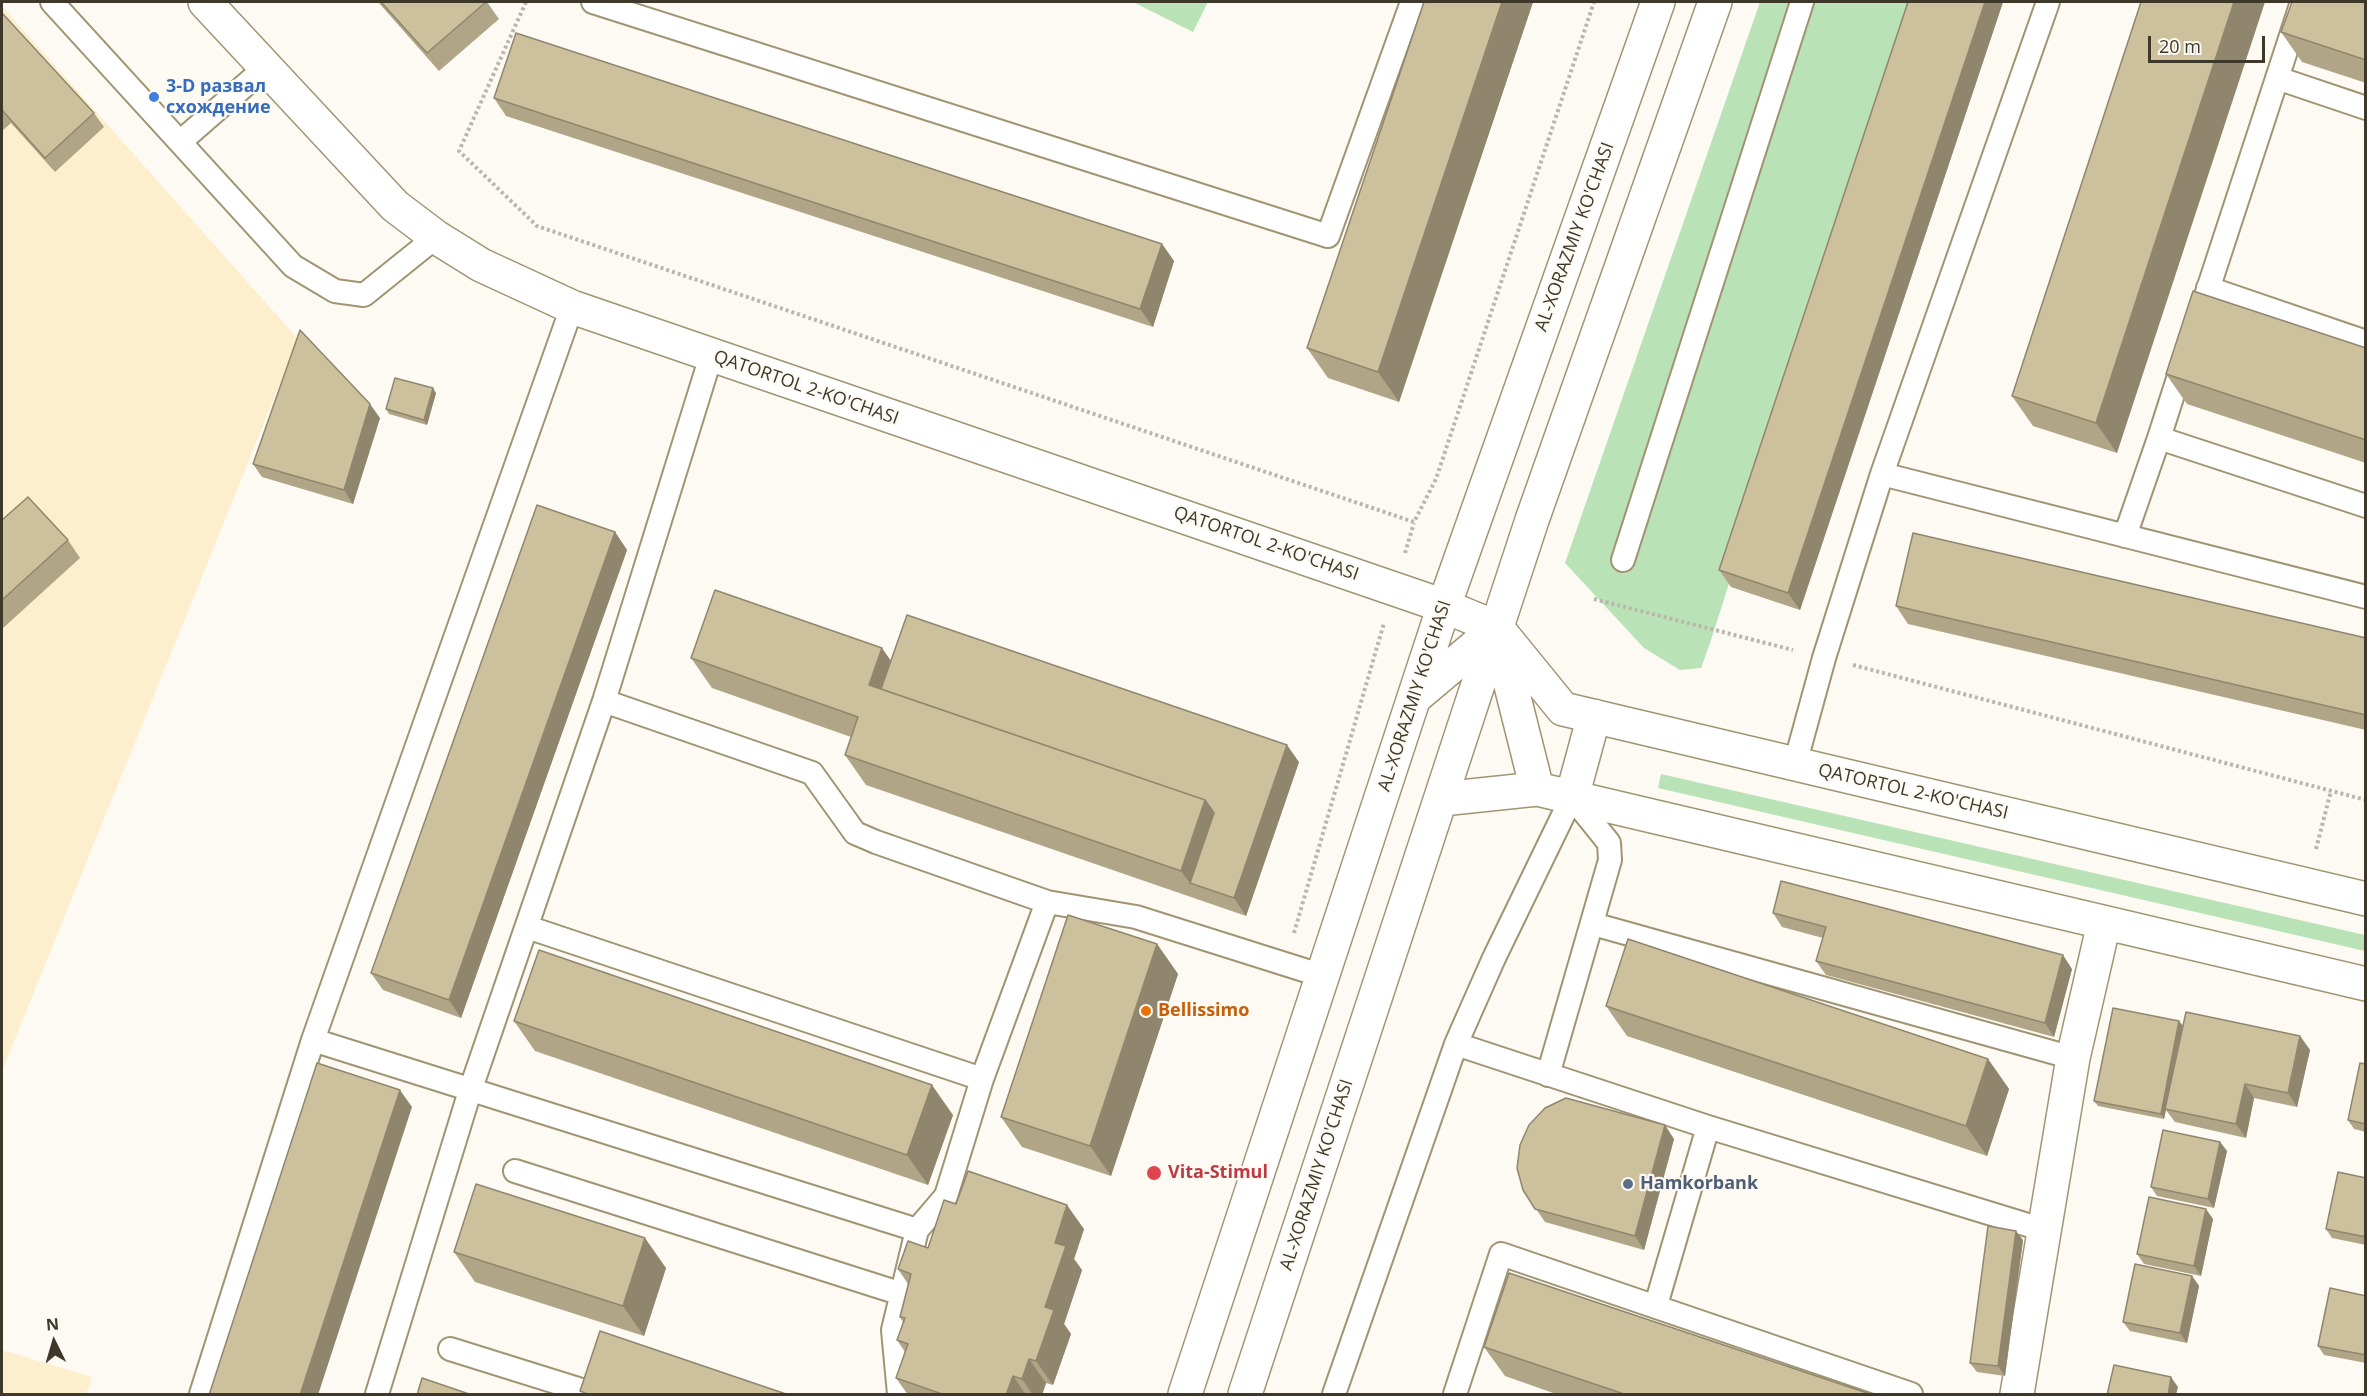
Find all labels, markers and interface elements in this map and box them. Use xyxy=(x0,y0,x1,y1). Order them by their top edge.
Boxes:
scale bar xyxy=(2151,24,2268,62)
text: 20 m xyxy=(2159,34,2201,58)
place label: 3-D развал схождение xyxy=(166,76,271,118)
marker: 3-D развал схождение xyxy=(147,90,161,104)
street label: AL-XORAZMIY KO'CHASI xyxy=(1531,140,1619,334)
street label: QATORTOL 2-KO'CHASI xyxy=(711,346,901,430)
street label: QATORTOL 2-KO'CHASI xyxy=(1171,502,1361,586)
street label: AL-XORAZMIY KO'CHASI xyxy=(1374,598,1456,794)
street label: QATORTOL 2-KO'CHASI xyxy=(1816,760,2010,824)
place label: Bellissimo xyxy=(1158,1000,1249,1022)
marker: Bellissimo xyxy=(1139,1004,1153,1018)
street label: AL-XORAZMIY KO'CHASI xyxy=(1276,1077,1358,1273)
place label: Vita-Stimul xyxy=(1168,1162,1268,1184)
marker: Vita-Stimul xyxy=(1145,1164,1163,1182)
place label: Hamkorbank xyxy=(1640,1173,1758,1195)
marker: Hamkorbank xyxy=(1621,1177,1635,1191)
north arrow xyxy=(24,1312,84,1372)
text: N xyxy=(45,1313,60,1336)

